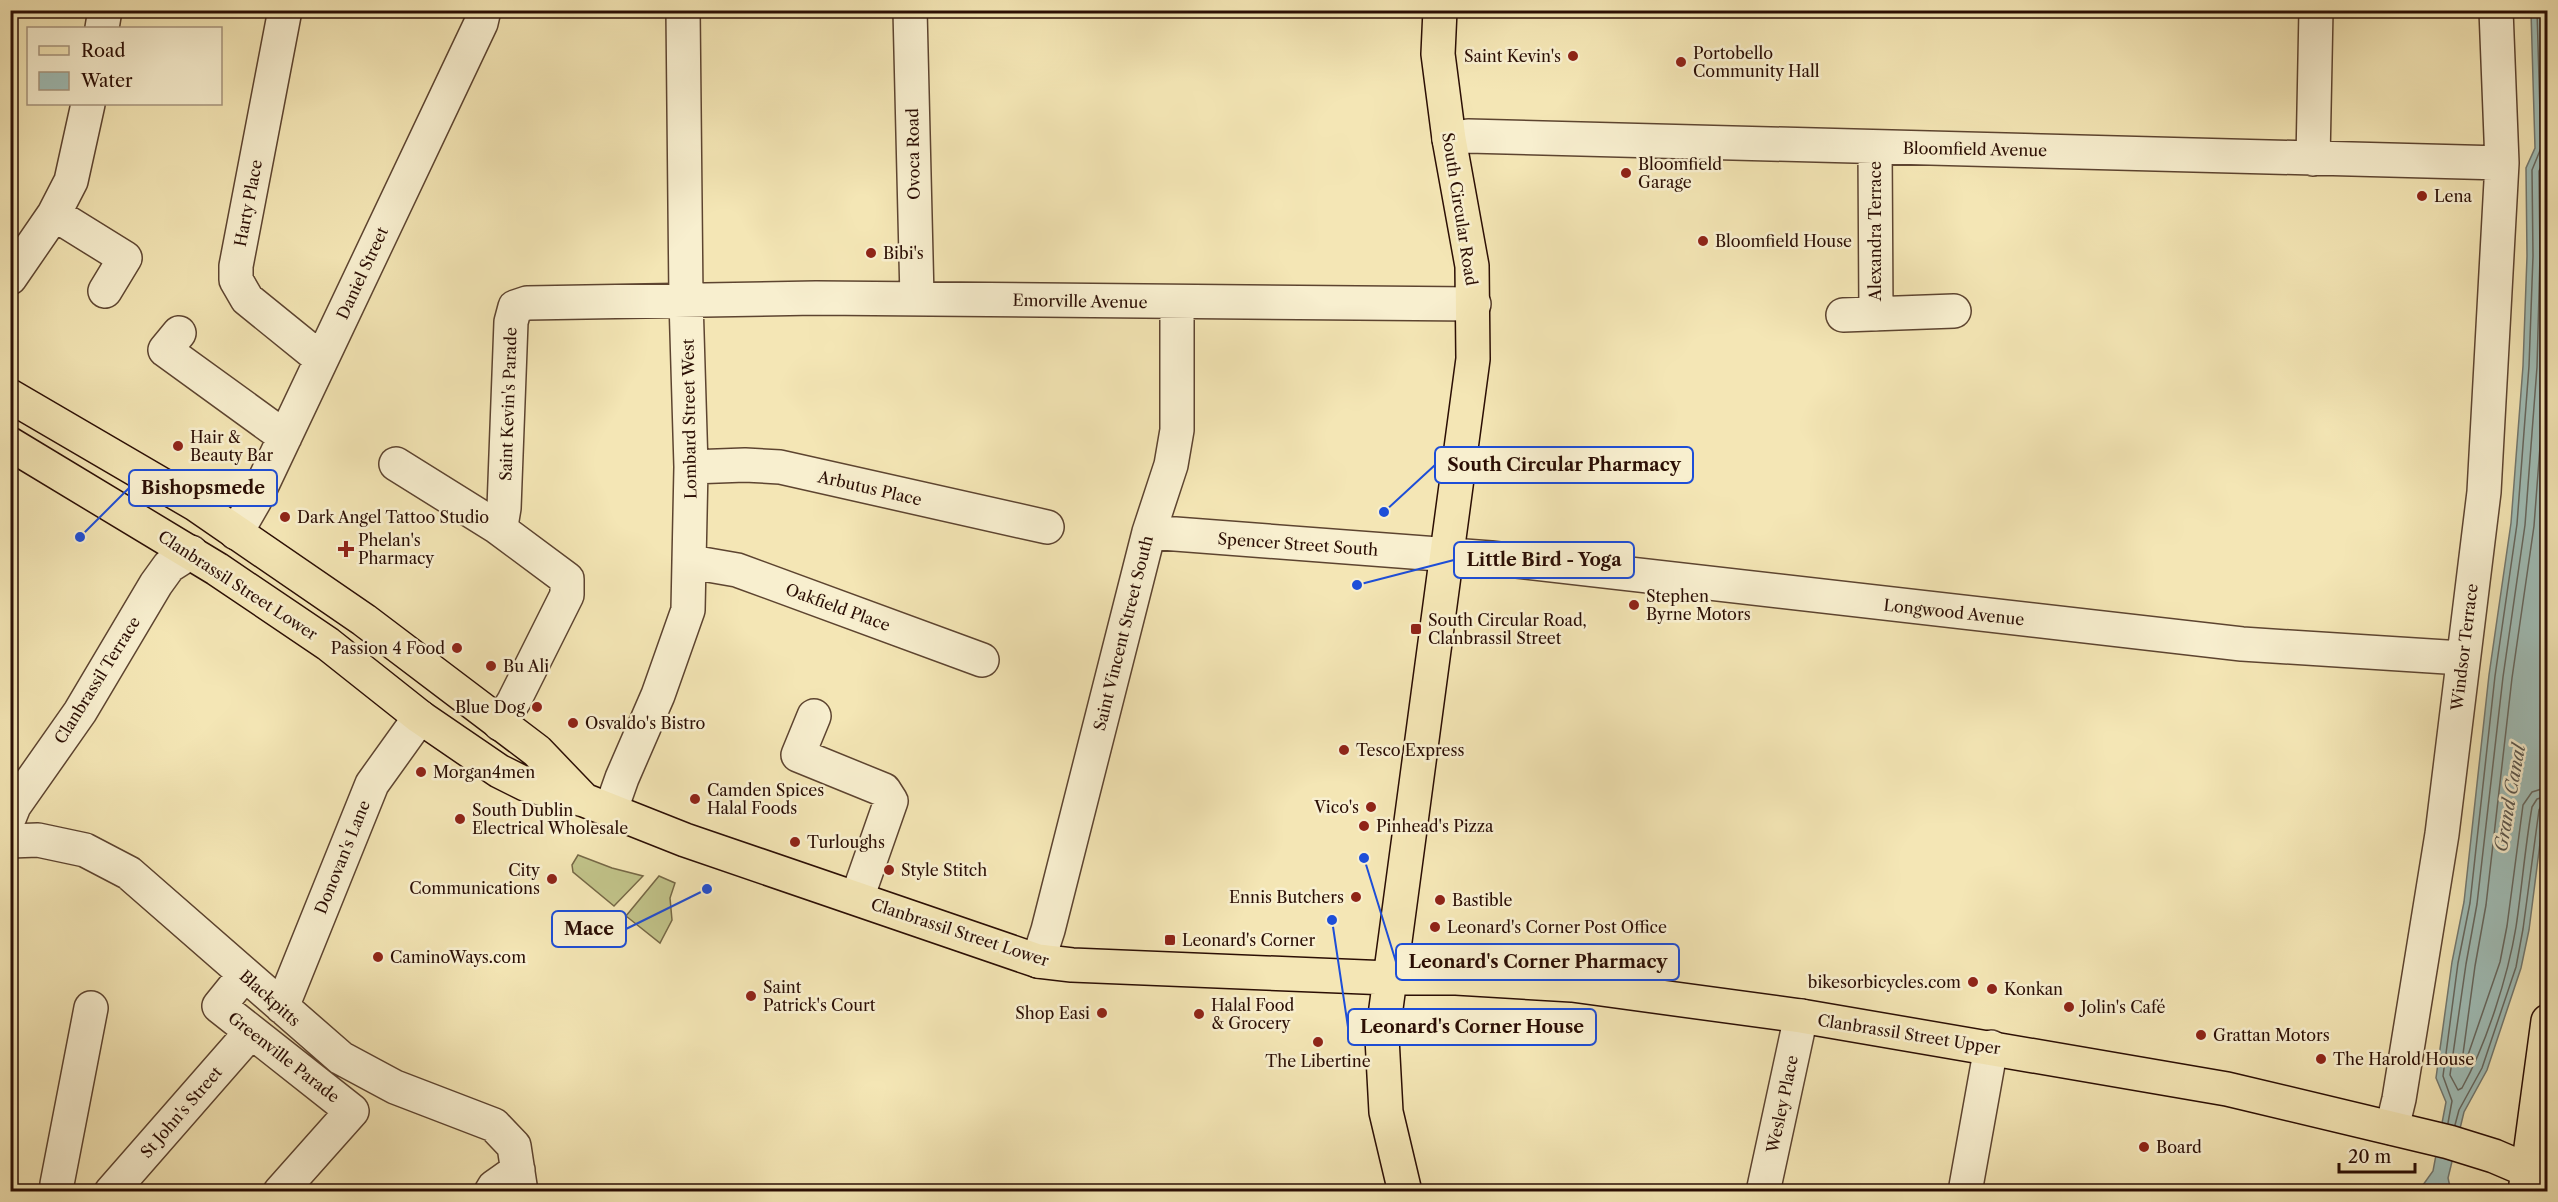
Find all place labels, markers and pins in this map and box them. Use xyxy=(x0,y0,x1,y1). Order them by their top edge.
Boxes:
place label: Portobello Community Hall xyxy=(1693,43,1820,81)
place label: Saint Kevin's xyxy=(1464,46,1561,66)
marker: Saint Kevin's xyxy=(1566,49,1580,63)
marker: Portobello Community Hall xyxy=(1674,55,1688,69)
place label: Bloomfield Garage xyxy=(1638,154,1722,192)
marker: Bloomfield Garage xyxy=(1619,166,1633,180)
place label: Lena xyxy=(2434,186,2472,206)
marker: Lena xyxy=(2415,189,2429,203)
place label: Bloomfield House xyxy=(1715,231,1852,251)
marker: Bloomfield House xyxy=(1696,234,1710,248)
place label: Bibi's xyxy=(883,243,924,263)
marker: Bibi's xyxy=(864,246,878,260)
place label: Hair & Beauty Bar xyxy=(190,427,273,465)
marker: Hair & Beauty Bar xyxy=(171,439,185,453)
callout: South Circular Pharmacy xyxy=(1435,447,1693,483)
callout: Bishopsmede xyxy=(129,470,277,506)
place label: Dark Angel Tattoo Studio xyxy=(297,507,489,527)
marker: Dark Angel Tattoo Studio xyxy=(278,510,292,524)
place label: Phelan's Pharmacy xyxy=(358,530,435,568)
marker: Phelan's Pharmacy xyxy=(339,542,353,556)
callout: Little Bird - Yoga xyxy=(1454,542,1634,578)
place label: Stephen Byrne Motors xyxy=(1646,586,1751,624)
marker: Stephen Byrne Motors xyxy=(1627,598,1641,612)
place label: South Circular Road, Clanbrassil Street xyxy=(1428,610,1587,648)
marker: South Circular Road, Clanbrassil Street xyxy=(1409,622,1423,636)
place label: Passion 4 Food xyxy=(331,638,445,658)
marker: Passion 4 Food xyxy=(450,641,464,655)
place label: Bu Ali xyxy=(503,656,549,676)
marker: Bu Ali xyxy=(484,659,498,673)
place label: Blue Dog xyxy=(455,697,526,717)
marker: Blue Dog xyxy=(530,700,544,714)
place label: Osvaldo's Bistro xyxy=(585,713,705,733)
marker: Osvaldo's Bistro xyxy=(566,716,580,730)
place label: Tesco Express xyxy=(1356,740,1465,760)
marker: Tesco Express xyxy=(1337,743,1351,757)
place label: Morgan4men xyxy=(433,762,535,782)
marker: Morgan4men xyxy=(414,765,428,779)
place label: Camden Spices Halal Foods xyxy=(707,780,824,818)
marker: Camden Spices Halal Foods xyxy=(688,792,702,806)
place label: Vico's xyxy=(1313,797,1359,817)
place label: South Dublin Electrical Wholesale xyxy=(472,800,628,838)
marker: Vico's xyxy=(1364,800,1378,814)
marker: South Dublin Electrical Wholesale xyxy=(453,812,467,826)
place label: Pinhead's Pizza xyxy=(1376,816,1494,836)
marker: Pinhead's Pizza xyxy=(1357,819,1371,833)
place label: Turloughs xyxy=(807,832,885,852)
marker: Turloughs xyxy=(788,835,802,849)
place label: City Communications xyxy=(409,860,541,898)
place label: Style Stitch xyxy=(901,860,987,880)
marker: Style Stitch xyxy=(882,863,896,877)
marker: City Communications xyxy=(545,872,559,886)
place label: Ennis Butchers xyxy=(1229,887,1344,907)
marker: Ennis Butchers xyxy=(1349,890,1363,904)
place label: Bastible xyxy=(1452,890,1512,910)
marker: Bastible xyxy=(1433,893,1447,907)
callout: Mace xyxy=(552,911,626,947)
place label: Leonard's Corner Post Office xyxy=(1447,917,1667,937)
marker: Leonard's Corner Post Office xyxy=(1428,920,1442,934)
place label: Leonard's Corner xyxy=(1182,930,1315,950)
marker: Leonard's Corner xyxy=(1163,933,1177,947)
callout: Leonard's Corner Pharmacy xyxy=(1396,944,1679,980)
place label: CaminoWays.com xyxy=(390,947,526,967)
marker: CaminoWays.com xyxy=(371,950,385,964)
place label: bikesorbicycles.com xyxy=(1808,972,1961,992)
marker: bikesorbicycles.com xyxy=(1966,975,1980,989)
place label: Saint Patrick's Court xyxy=(763,977,876,1015)
place label: Konkan xyxy=(2004,979,2063,999)
marker: Konkan xyxy=(1985,982,1999,996)
marker: Saint Patrick's Court xyxy=(744,989,758,1003)
place label: Halal Food & Grocery xyxy=(1211,995,1295,1033)
place label: Jolin's Café xyxy=(2078,997,2166,1017)
marker: Jolin's Café xyxy=(2062,1000,2076,1014)
place label: Shop Easi xyxy=(1015,1003,1090,1023)
marker: Shop Easi xyxy=(1095,1006,1109,1020)
marker: Halal Food & Grocery xyxy=(1192,1007,1206,1021)
callout: Leonard's Corner House xyxy=(1348,1009,1596,1045)
place label: Grattan Motors xyxy=(2213,1025,2330,1045)
marker: Grattan Motors xyxy=(2194,1028,2208,1042)
marker: The Libertine xyxy=(1311,1035,1325,1049)
place label: The Harold House xyxy=(2333,1049,2474,1069)
place label: The Libertine xyxy=(1265,1051,1371,1071)
marker: The Harold House xyxy=(2314,1052,2328,1066)
place label: Board xyxy=(2156,1137,2202,1157)
marker: Board xyxy=(2137,1140,2151,1154)

